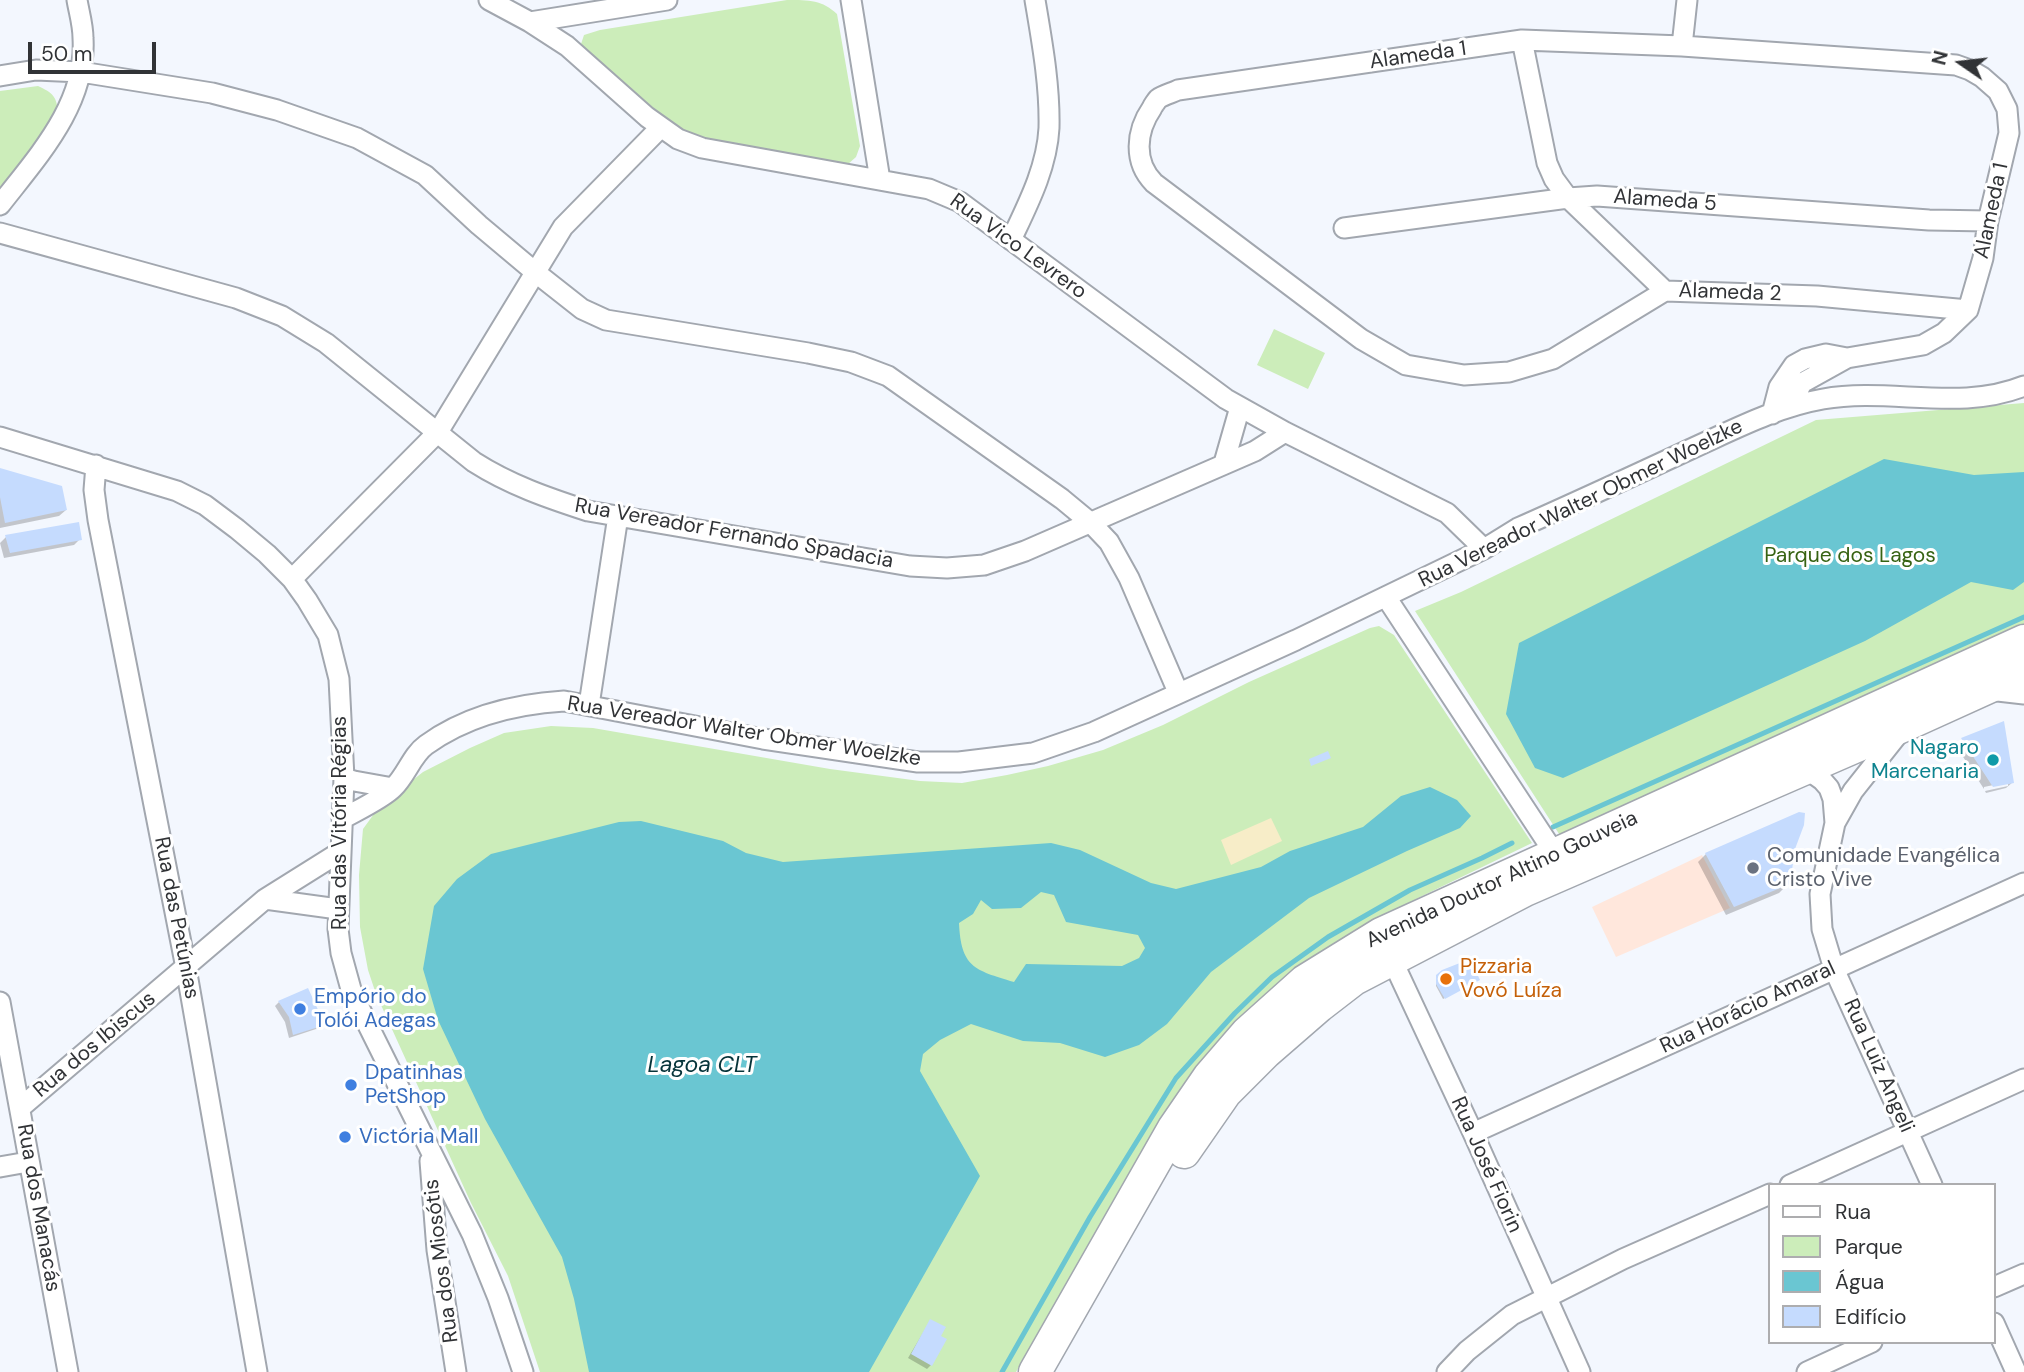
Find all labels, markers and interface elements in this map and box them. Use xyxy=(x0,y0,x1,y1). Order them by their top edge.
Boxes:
scale bar xyxy=(32,28,159,72)
north arrow xyxy=(1926,28,1996,98)
street label: Alameda 1 xyxy=(1368,37,1468,75)
text: 50 m xyxy=(41,40,92,68)
text: N xyxy=(1926,48,1954,68)
street label: Alameda 1 xyxy=(1970,161,2014,261)
street label: Alameda 5 xyxy=(1612,185,1718,217)
street label: Rua Vico Levrero xyxy=(945,189,1091,305)
street label: Alameda 2 xyxy=(1678,279,1782,307)
street label: Rua Vereador Walter Obmer Woelzke xyxy=(1415,414,1747,594)
street label: Rua Vereador Fernando Spadacia xyxy=(573,494,895,574)
park label: Parque dos Lagos xyxy=(1764,543,1936,569)
street label: Rua Vereador Walter Obmer Woelzke xyxy=(565,692,923,772)
street label: Rua das Vitória Régias xyxy=(327,716,353,930)
place label: Nagaro Marcenaria xyxy=(1871,735,1979,785)
marker: Nagaro Marcenaria xyxy=(1985,752,2001,768)
street label: Avenida Doutor Altino Gouveia xyxy=(1362,806,1642,954)
street label: Rua das Petúnias xyxy=(148,835,204,1001)
place label: Comunidade Evangélica Cristo Vive xyxy=(1767,843,2000,893)
marker: Comunidade Evangélica Cristo Vive xyxy=(1745,860,1761,876)
place label: Pizzaria Vovó Luíza xyxy=(1460,954,1562,1004)
street label: Rua Horácio Amaral xyxy=(1656,956,1840,1060)
marker: Pizzaria Vovó Luíza xyxy=(1438,971,1454,987)
place label: Empório do Tolói Adegas xyxy=(314,984,436,1034)
street label: Rua dos Ibiscus xyxy=(29,987,161,1103)
street label: Rua Luiz Angeli xyxy=(1837,995,1919,1137)
marker: Empório do Tolói Adegas xyxy=(292,1001,308,1017)
water label: Lagoa CLT xyxy=(647,1052,757,1080)
place label: Dpatinhas PetShop xyxy=(365,1060,463,1110)
marker: Dpatinhas PetShop xyxy=(343,1077,359,1093)
street label: Rua José Fiorin xyxy=(1445,1093,1527,1237)
street label: Rua dos Manacás xyxy=(11,1122,65,1294)
place label: Victória Mall xyxy=(359,1124,478,1150)
marker: Victória Mall xyxy=(337,1129,353,1145)
street label: Rua dos Miosótis xyxy=(419,1178,465,1344)
legend xyxy=(1769,1183,1996,1344)
text: Rua xyxy=(1835,1198,1871,1226)
text: Parque xyxy=(1835,1233,1903,1261)
text: Água xyxy=(1835,1268,1884,1296)
text: Edifício xyxy=(1835,1303,1906,1331)

